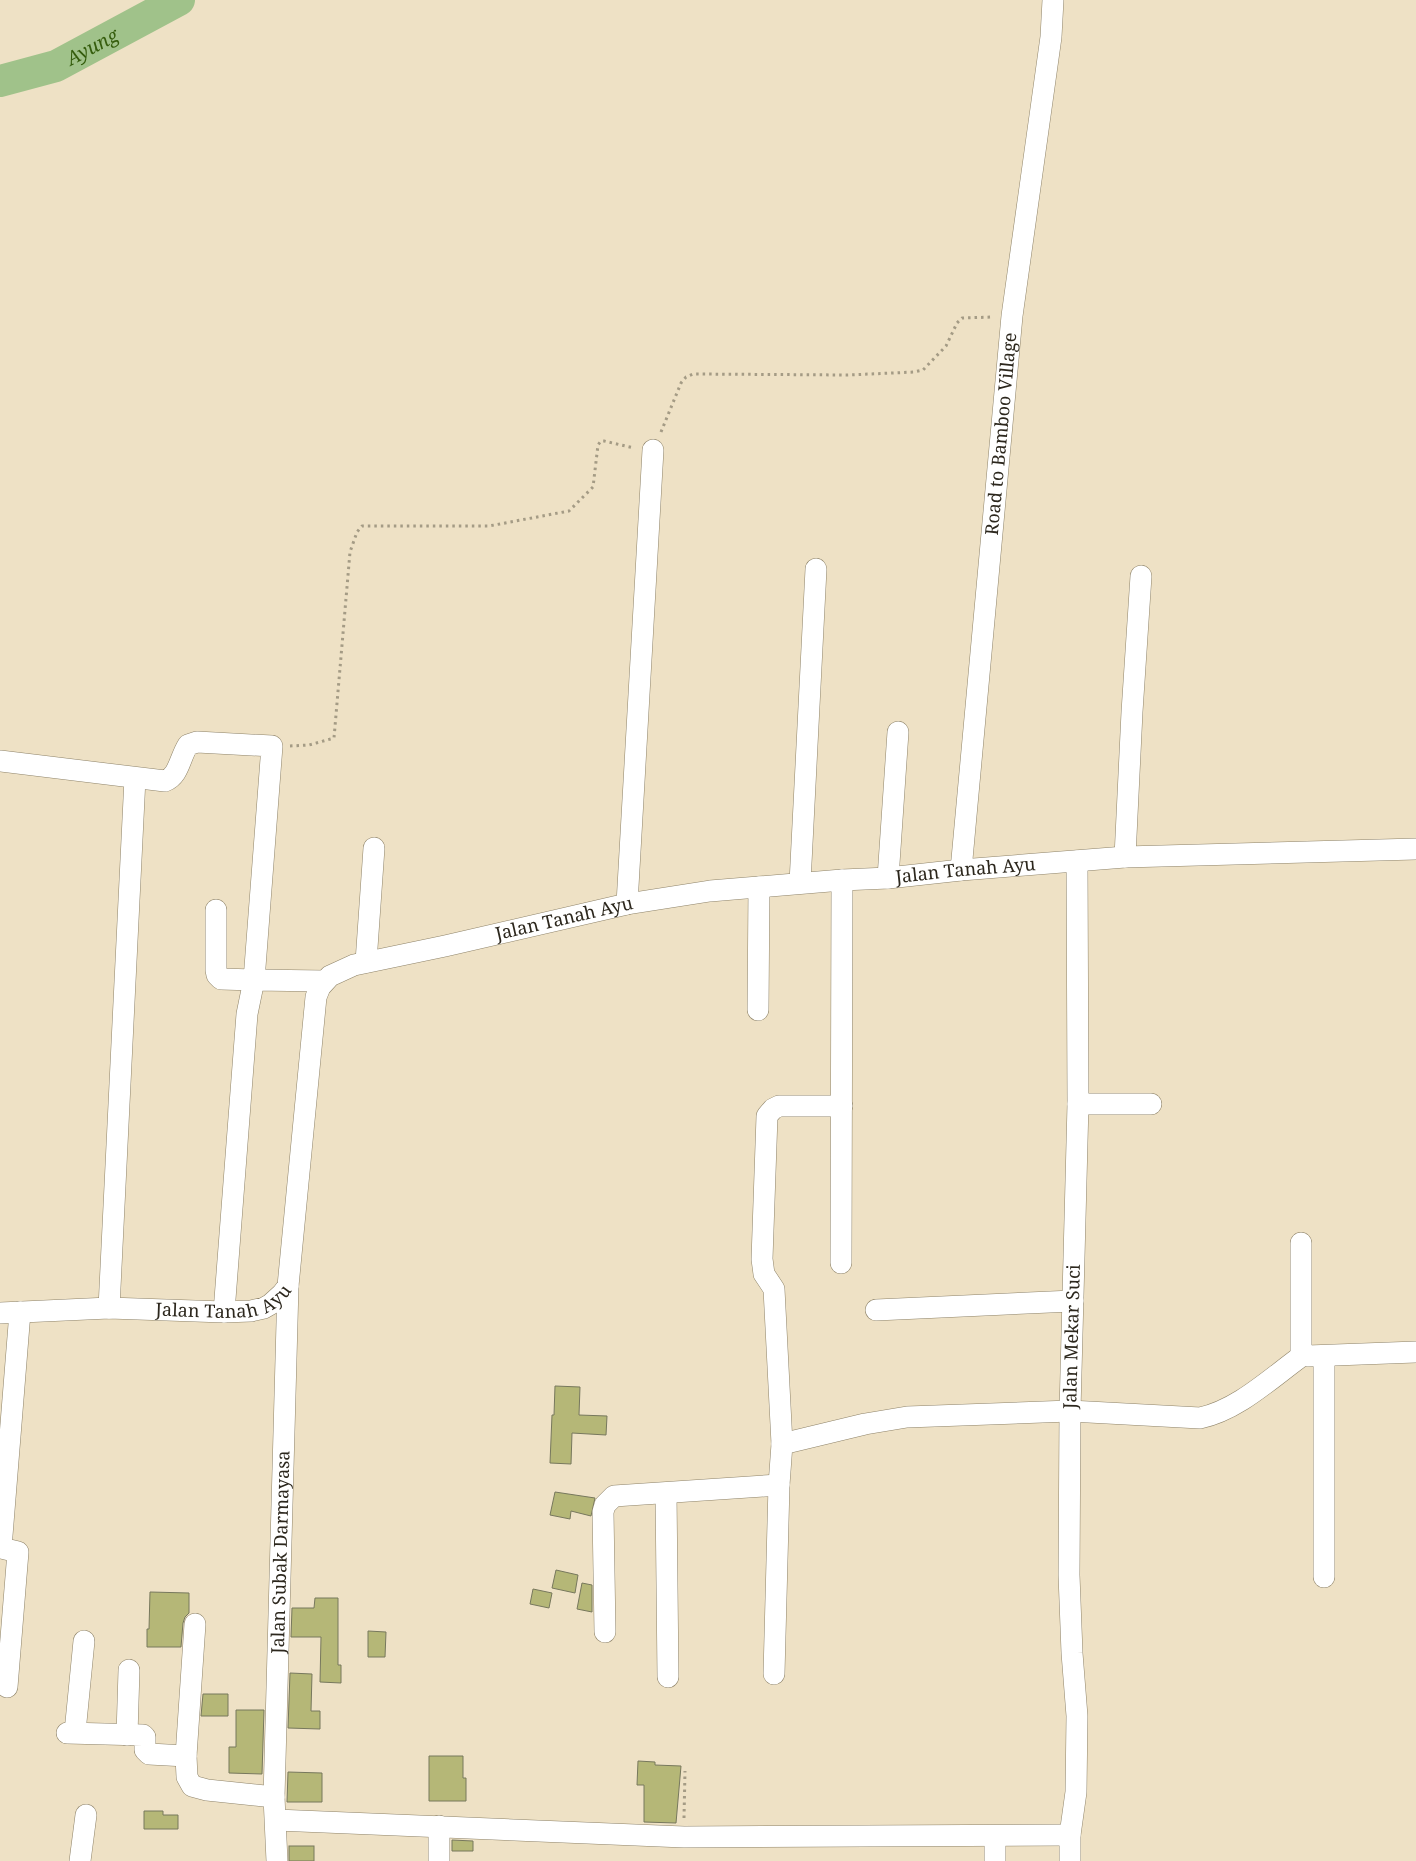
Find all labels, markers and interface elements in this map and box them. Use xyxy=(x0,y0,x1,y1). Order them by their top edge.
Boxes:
water label: Ayung xyxy=(60,21,124,72)
street label: Road to Bamboo Village xyxy=(979,331,1021,536)
street label: Jalan Tanah Ayu xyxy=(893,851,1037,888)
street label: Jalan Tanah Ayu xyxy=(492,890,636,945)
street label: Jalan Mekar Suci xyxy=(1057,1264,1085,1410)
street label: Jalan Tanah Ayu xyxy=(154,1279,296,1323)
street label: Jalan Subak Darmayasa xyxy=(265,1450,294,1655)

